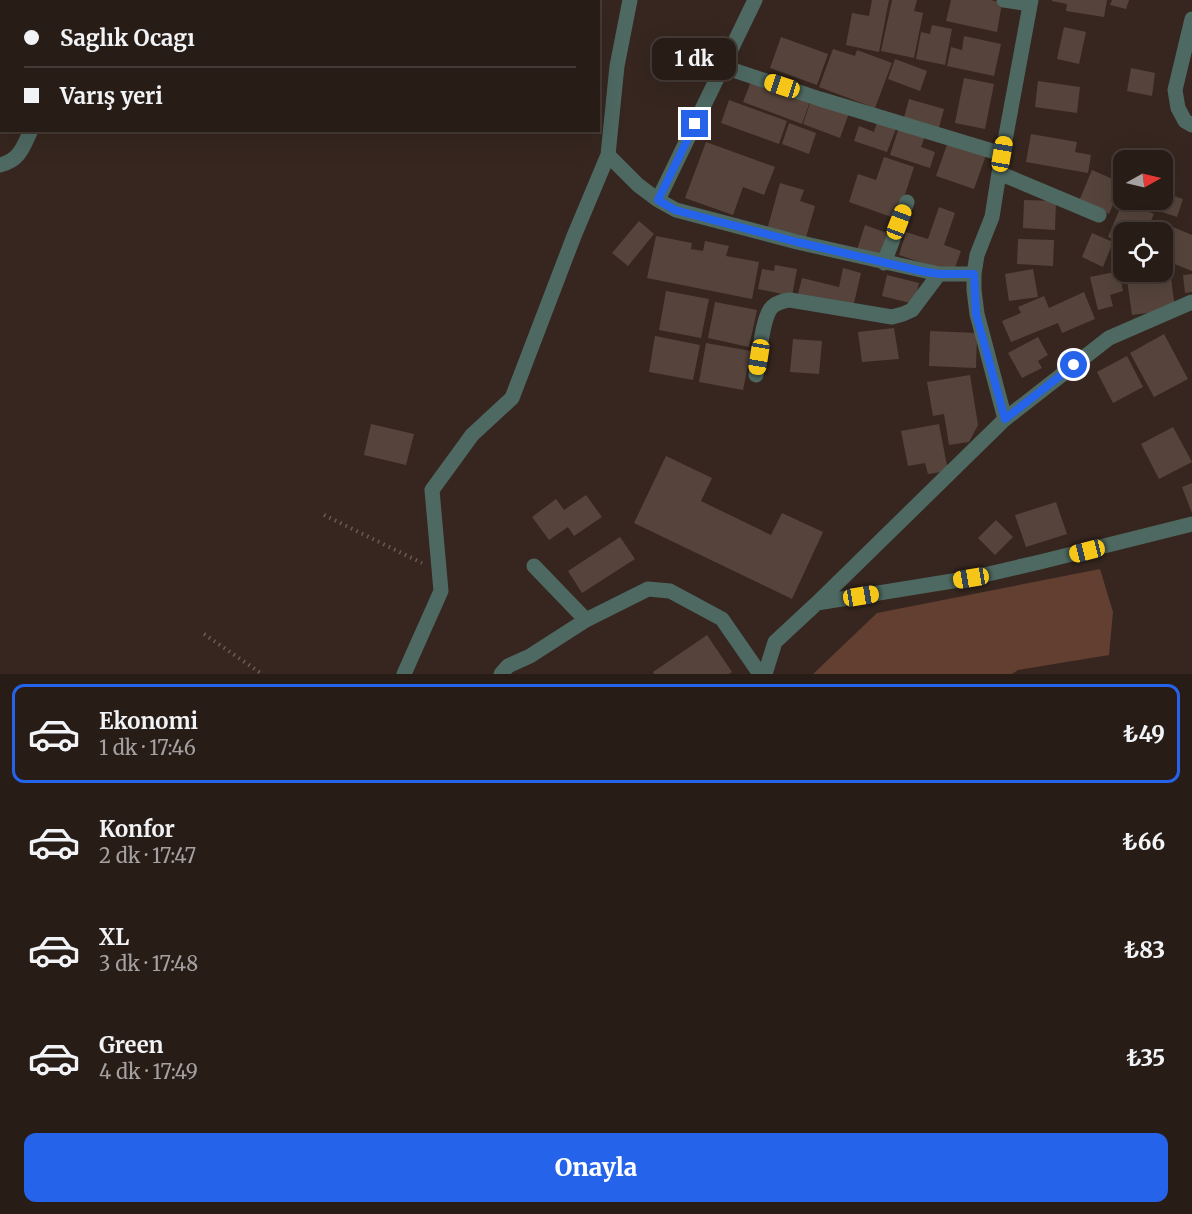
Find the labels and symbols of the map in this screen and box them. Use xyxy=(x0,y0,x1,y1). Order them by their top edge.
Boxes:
callout: 1 dk xyxy=(653,37,737,79)
car xyxy=(762,72,802,100)
route end xyxy=(681,110,708,137)
car xyxy=(990,135,1014,173)
north arrow xyxy=(1113,150,1173,210)
car xyxy=(884,202,914,242)
car xyxy=(747,338,771,376)
route start xyxy=(1060,351,1087,378)
car xyxy=(1067,538,1107,564)
car xyxy=(952,566,990,590)
car xyxy=(842,584,880,608)

